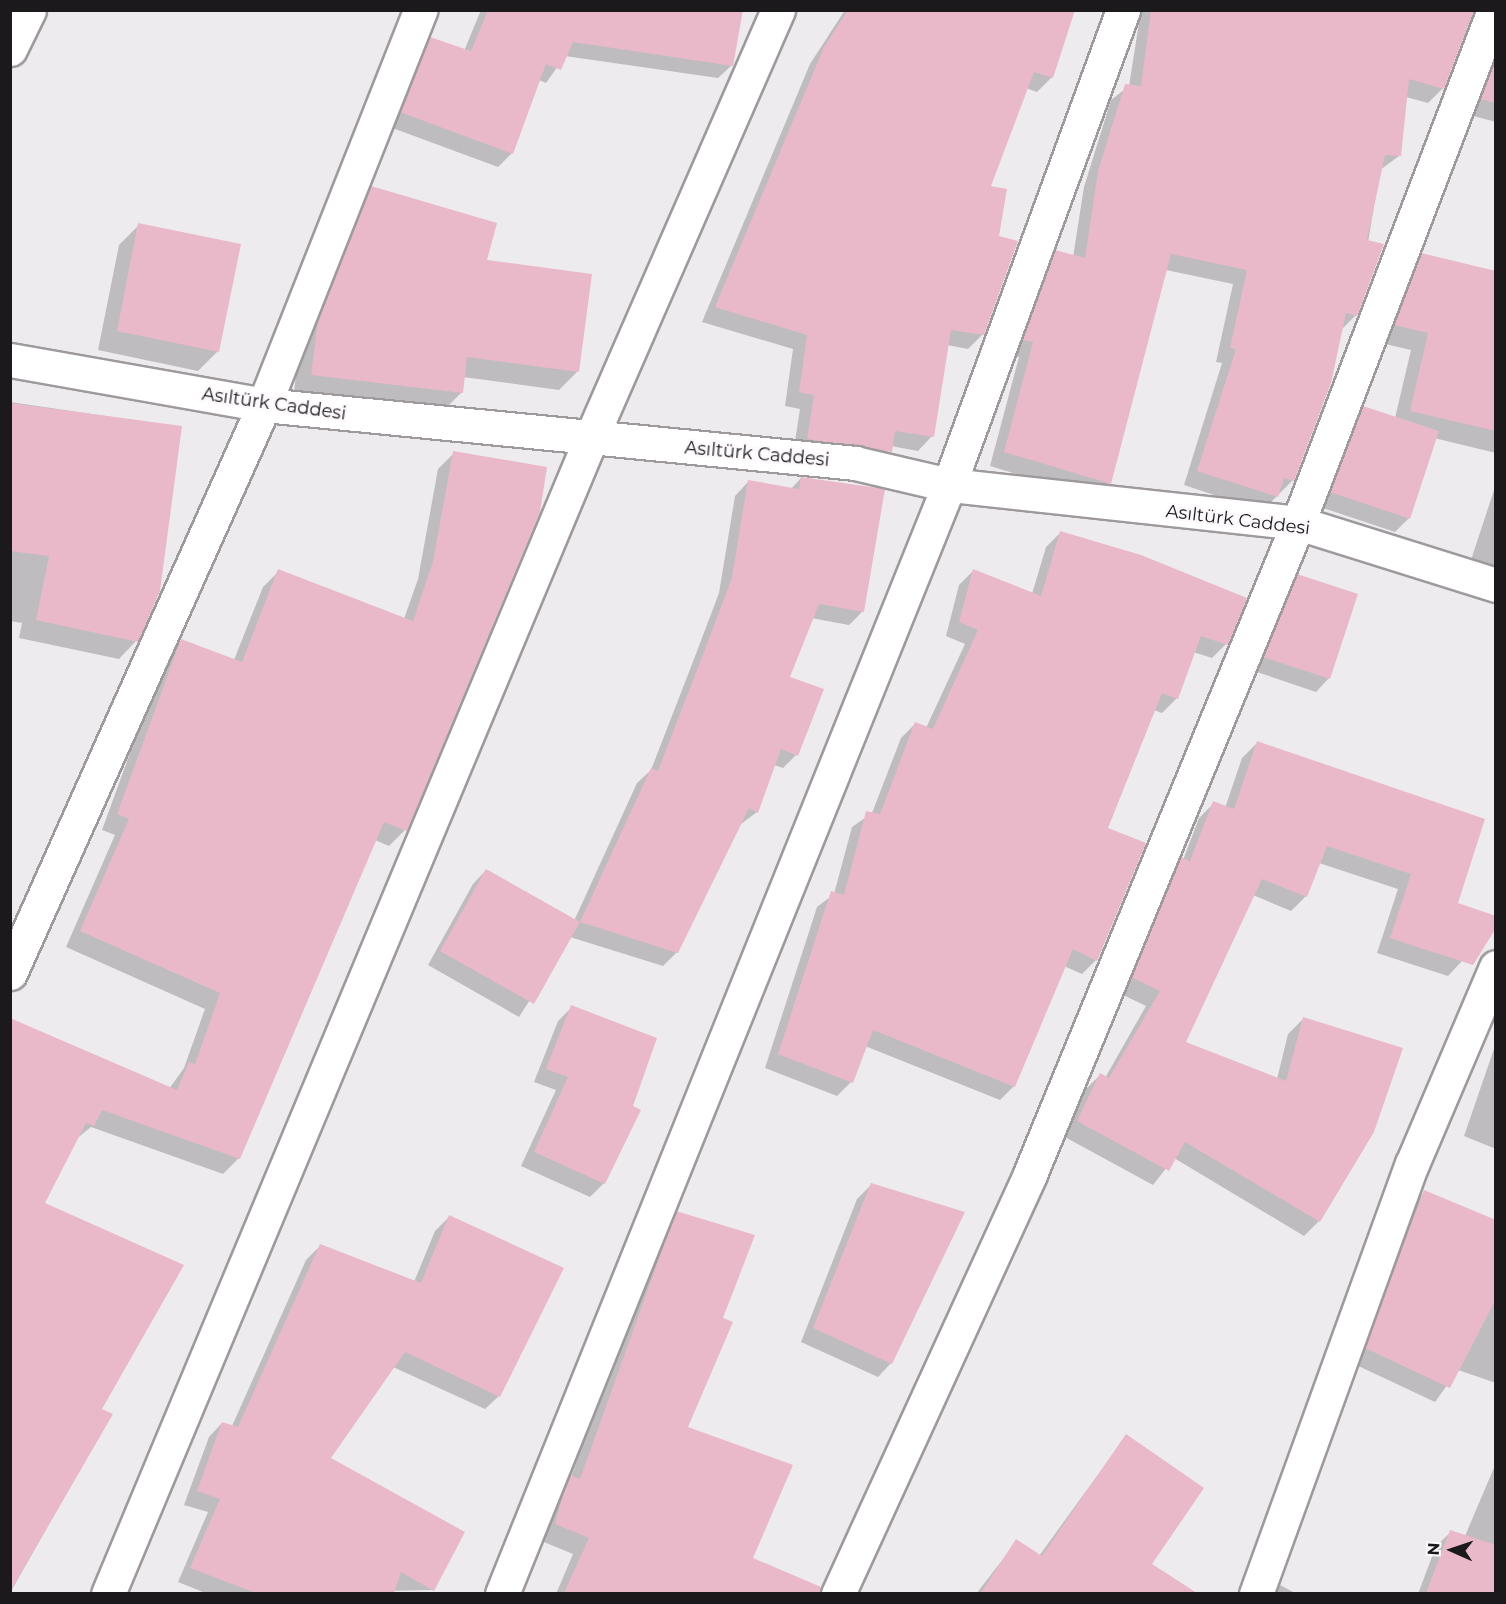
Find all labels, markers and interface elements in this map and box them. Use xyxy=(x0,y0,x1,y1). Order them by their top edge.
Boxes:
street label: Asıltürk Caddesi xyxy=(201,383,347,425)
street label: Asıltürk Caddesi xyxy=(684,437,830,471)
street label: Asıltürk Caddesi xyxy=(1165,500,1311,540)
north arrow xyxy=(1422,1520,1482,1580)
text: N xyxy=(1424,1542,1443,1556)

